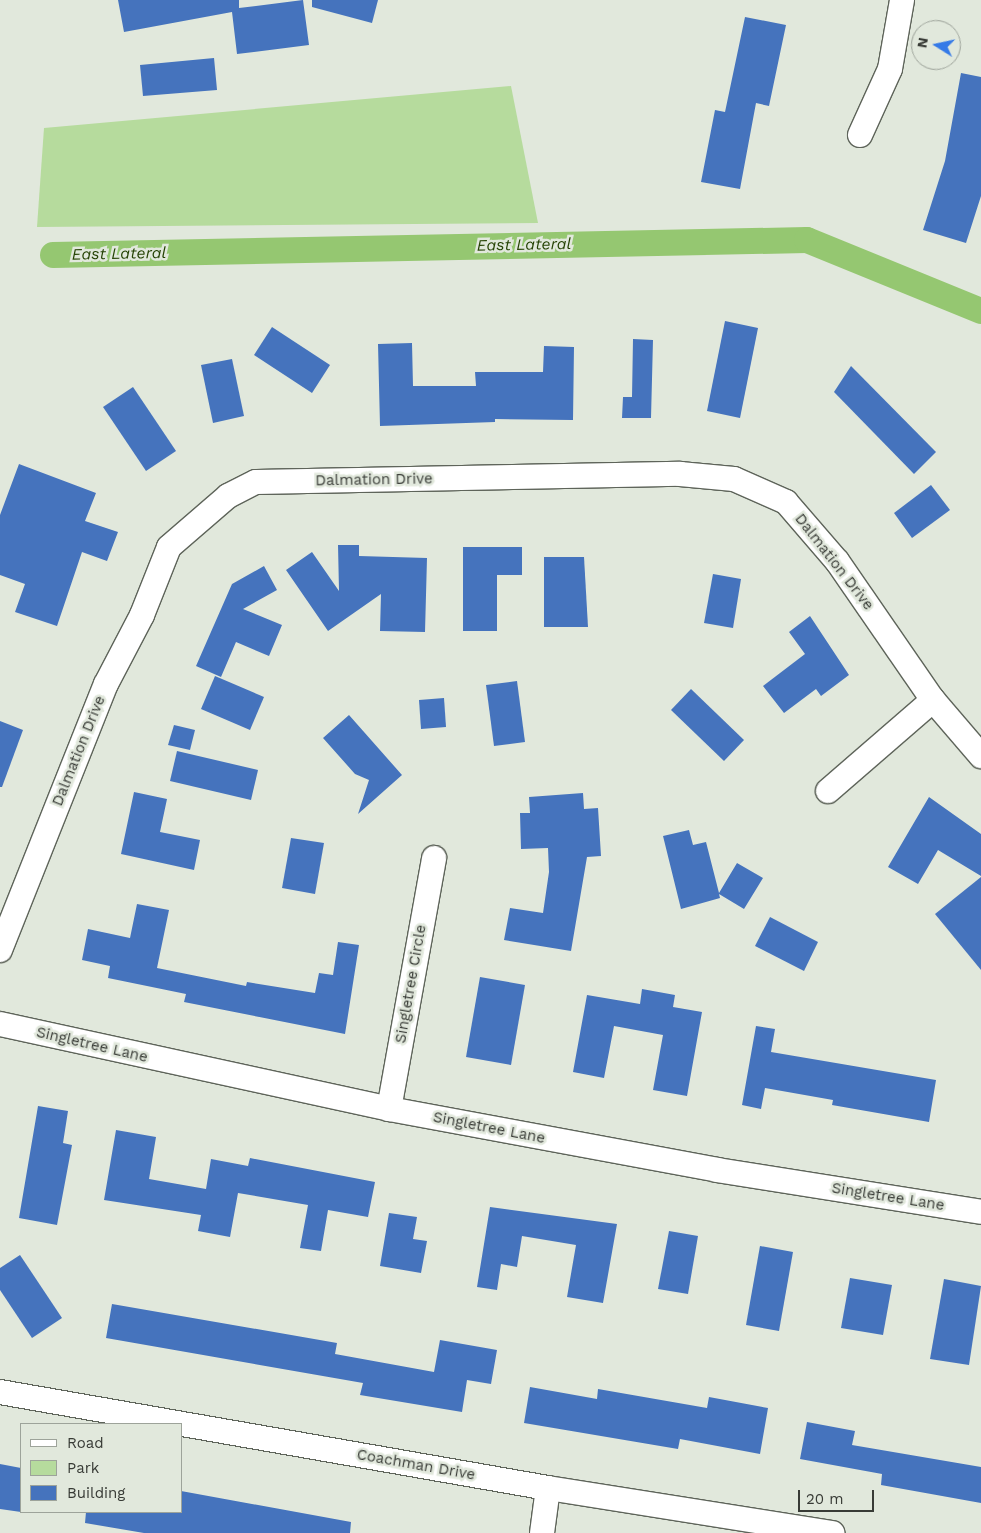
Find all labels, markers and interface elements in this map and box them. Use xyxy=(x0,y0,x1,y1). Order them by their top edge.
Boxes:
north arrow xyxy=(911,20,961,70)
text: N xyxy=(913,36,931,49)
water label: East Lateral xyxy=(477,235,571,255)
water label: East Lateral xyxy=(72,244,166,264)
street label: Dalmation Drive xyxy=(315,470,433,490)
street label: Dalmation Drive xyxy=(791,510,877,614)
street label: Dalmation Drive xyxy=(49,693,109,809)
street label: Singletree Circle xyxy=(392,923,430,1045)
street label: Singletree Lane xyxy=(35,1023,149,1067)
street label: Singletree Lane xyxy=(431,1108,547,1148)
street label: Singletree Lane xyxy=(830,1179,946,1215)
legend xyxy=(20,1423,182,1513)
text: Road xyxy=(67,1434,104,1452)
street label: Coachman Drive xyxy=(355,1446,477,1484)
text: Park xyxy=(67,1459,99,1477)
scale bar xyxy=(801,1480,877,1512)
text: Building xyxy=(67,1484,125,1502)
text: 20 m xyxy=(806,1490,844,1508)

